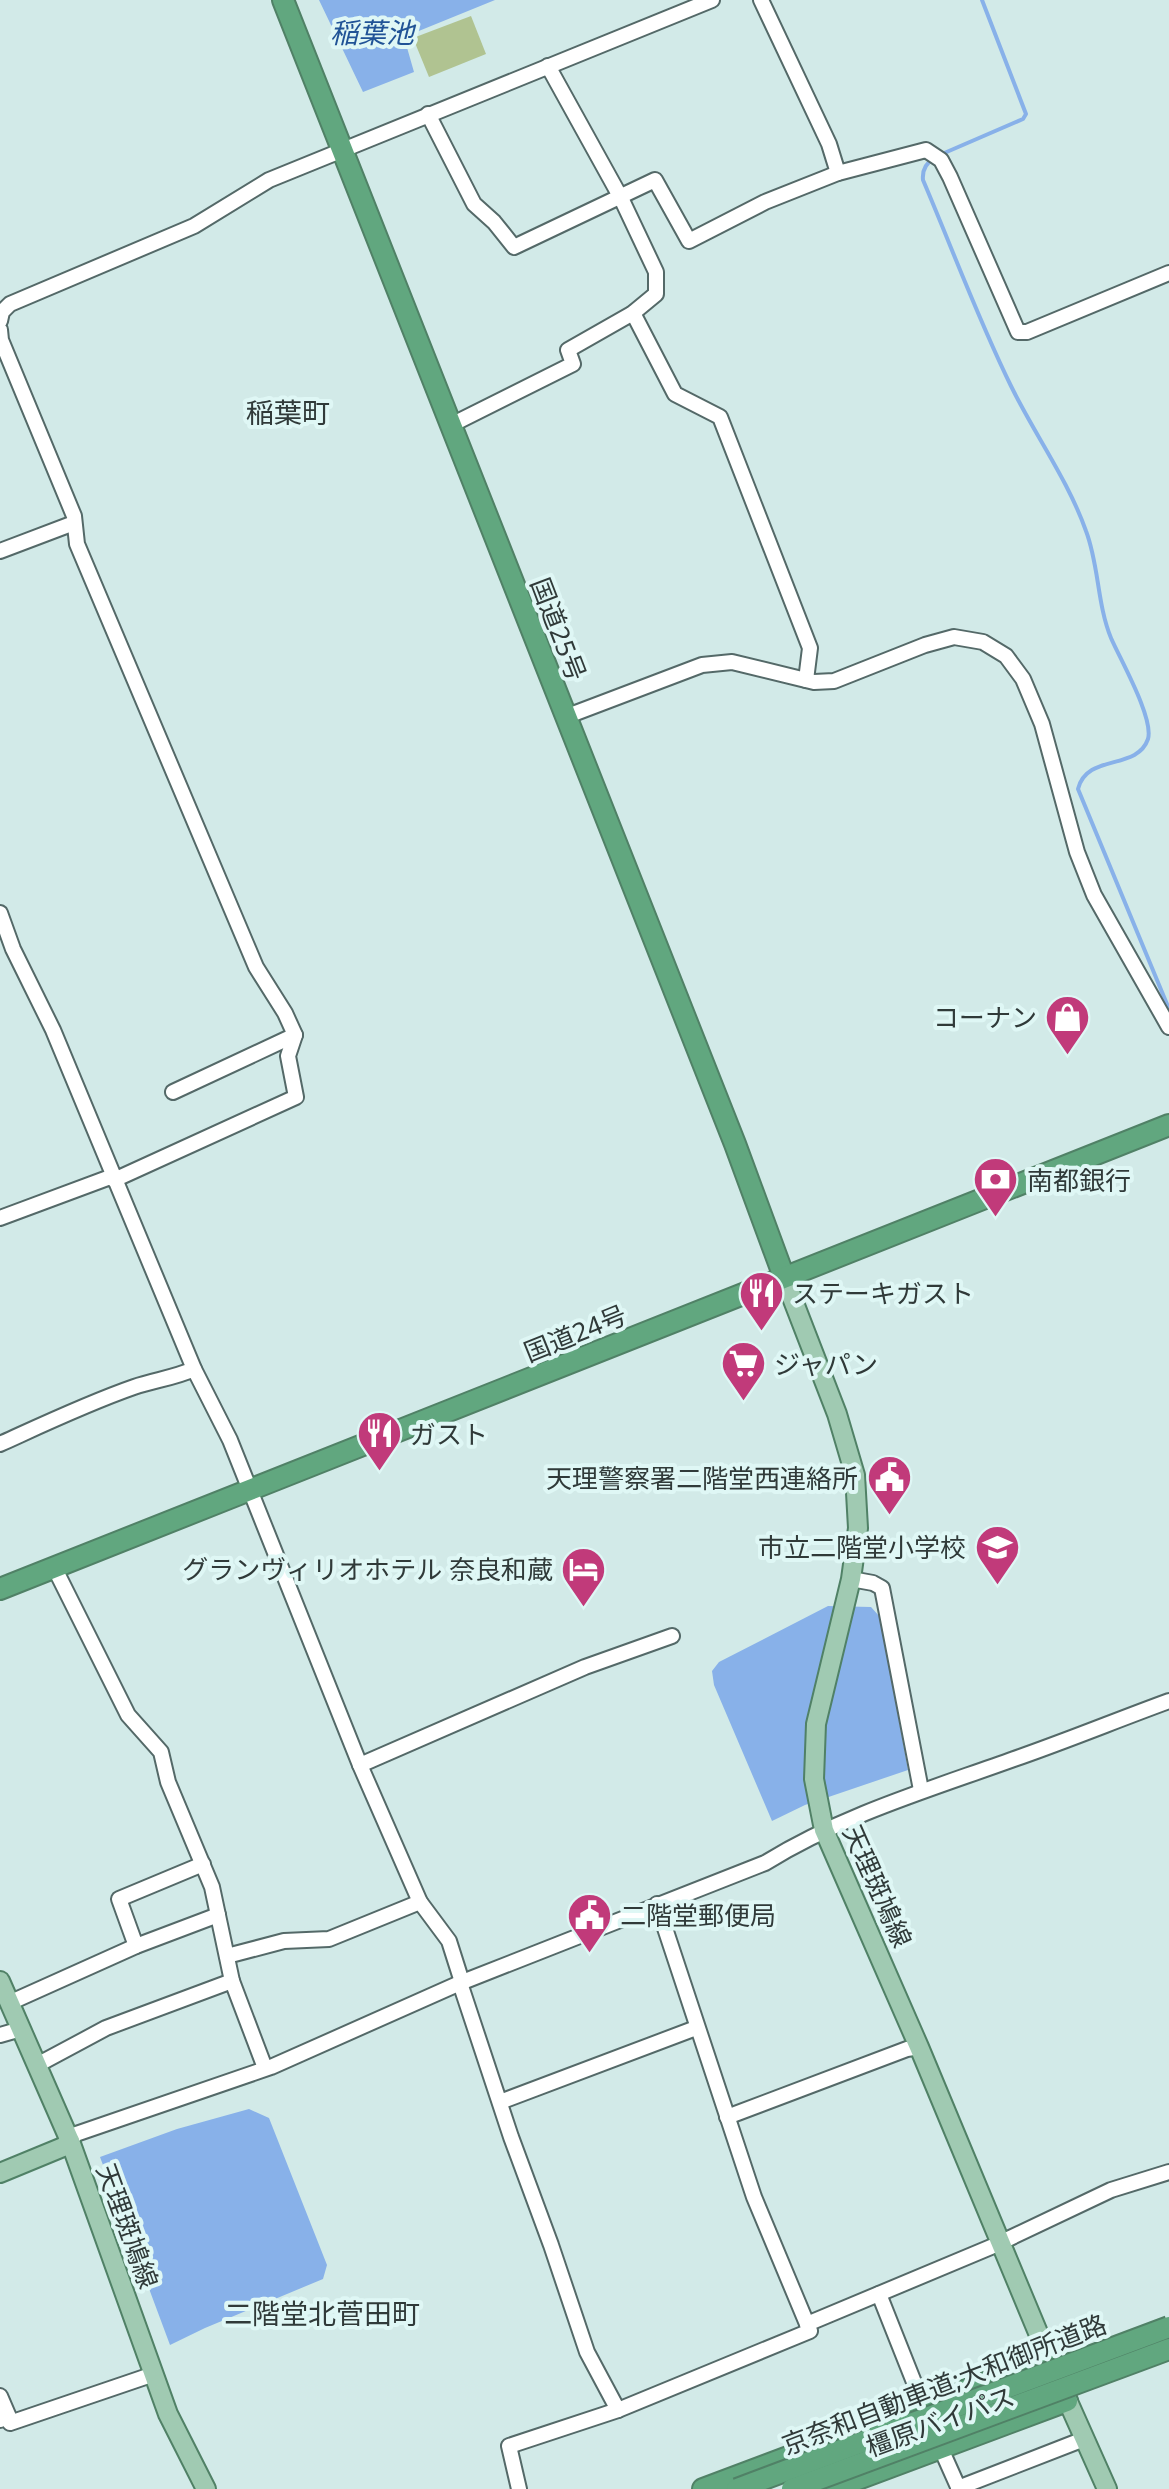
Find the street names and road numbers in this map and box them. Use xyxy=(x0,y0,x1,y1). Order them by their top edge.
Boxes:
street label: 国道25号 xyxy=(523,572,595,686)
street label: 国道24号 xyxy=(518,1296,632,1370)
street label: 天理斑鳩線 xyxy=(835,1819,921,1953)
street label: 天理斑鳩線 xyxy=(89,2159,167,2293)
street label: 京奈和自動車道;大和御所道路 xyxy=(777,2305,1111,2463)
street label: 橿原バイパス xyxy=(861,2377,1019,2465)

